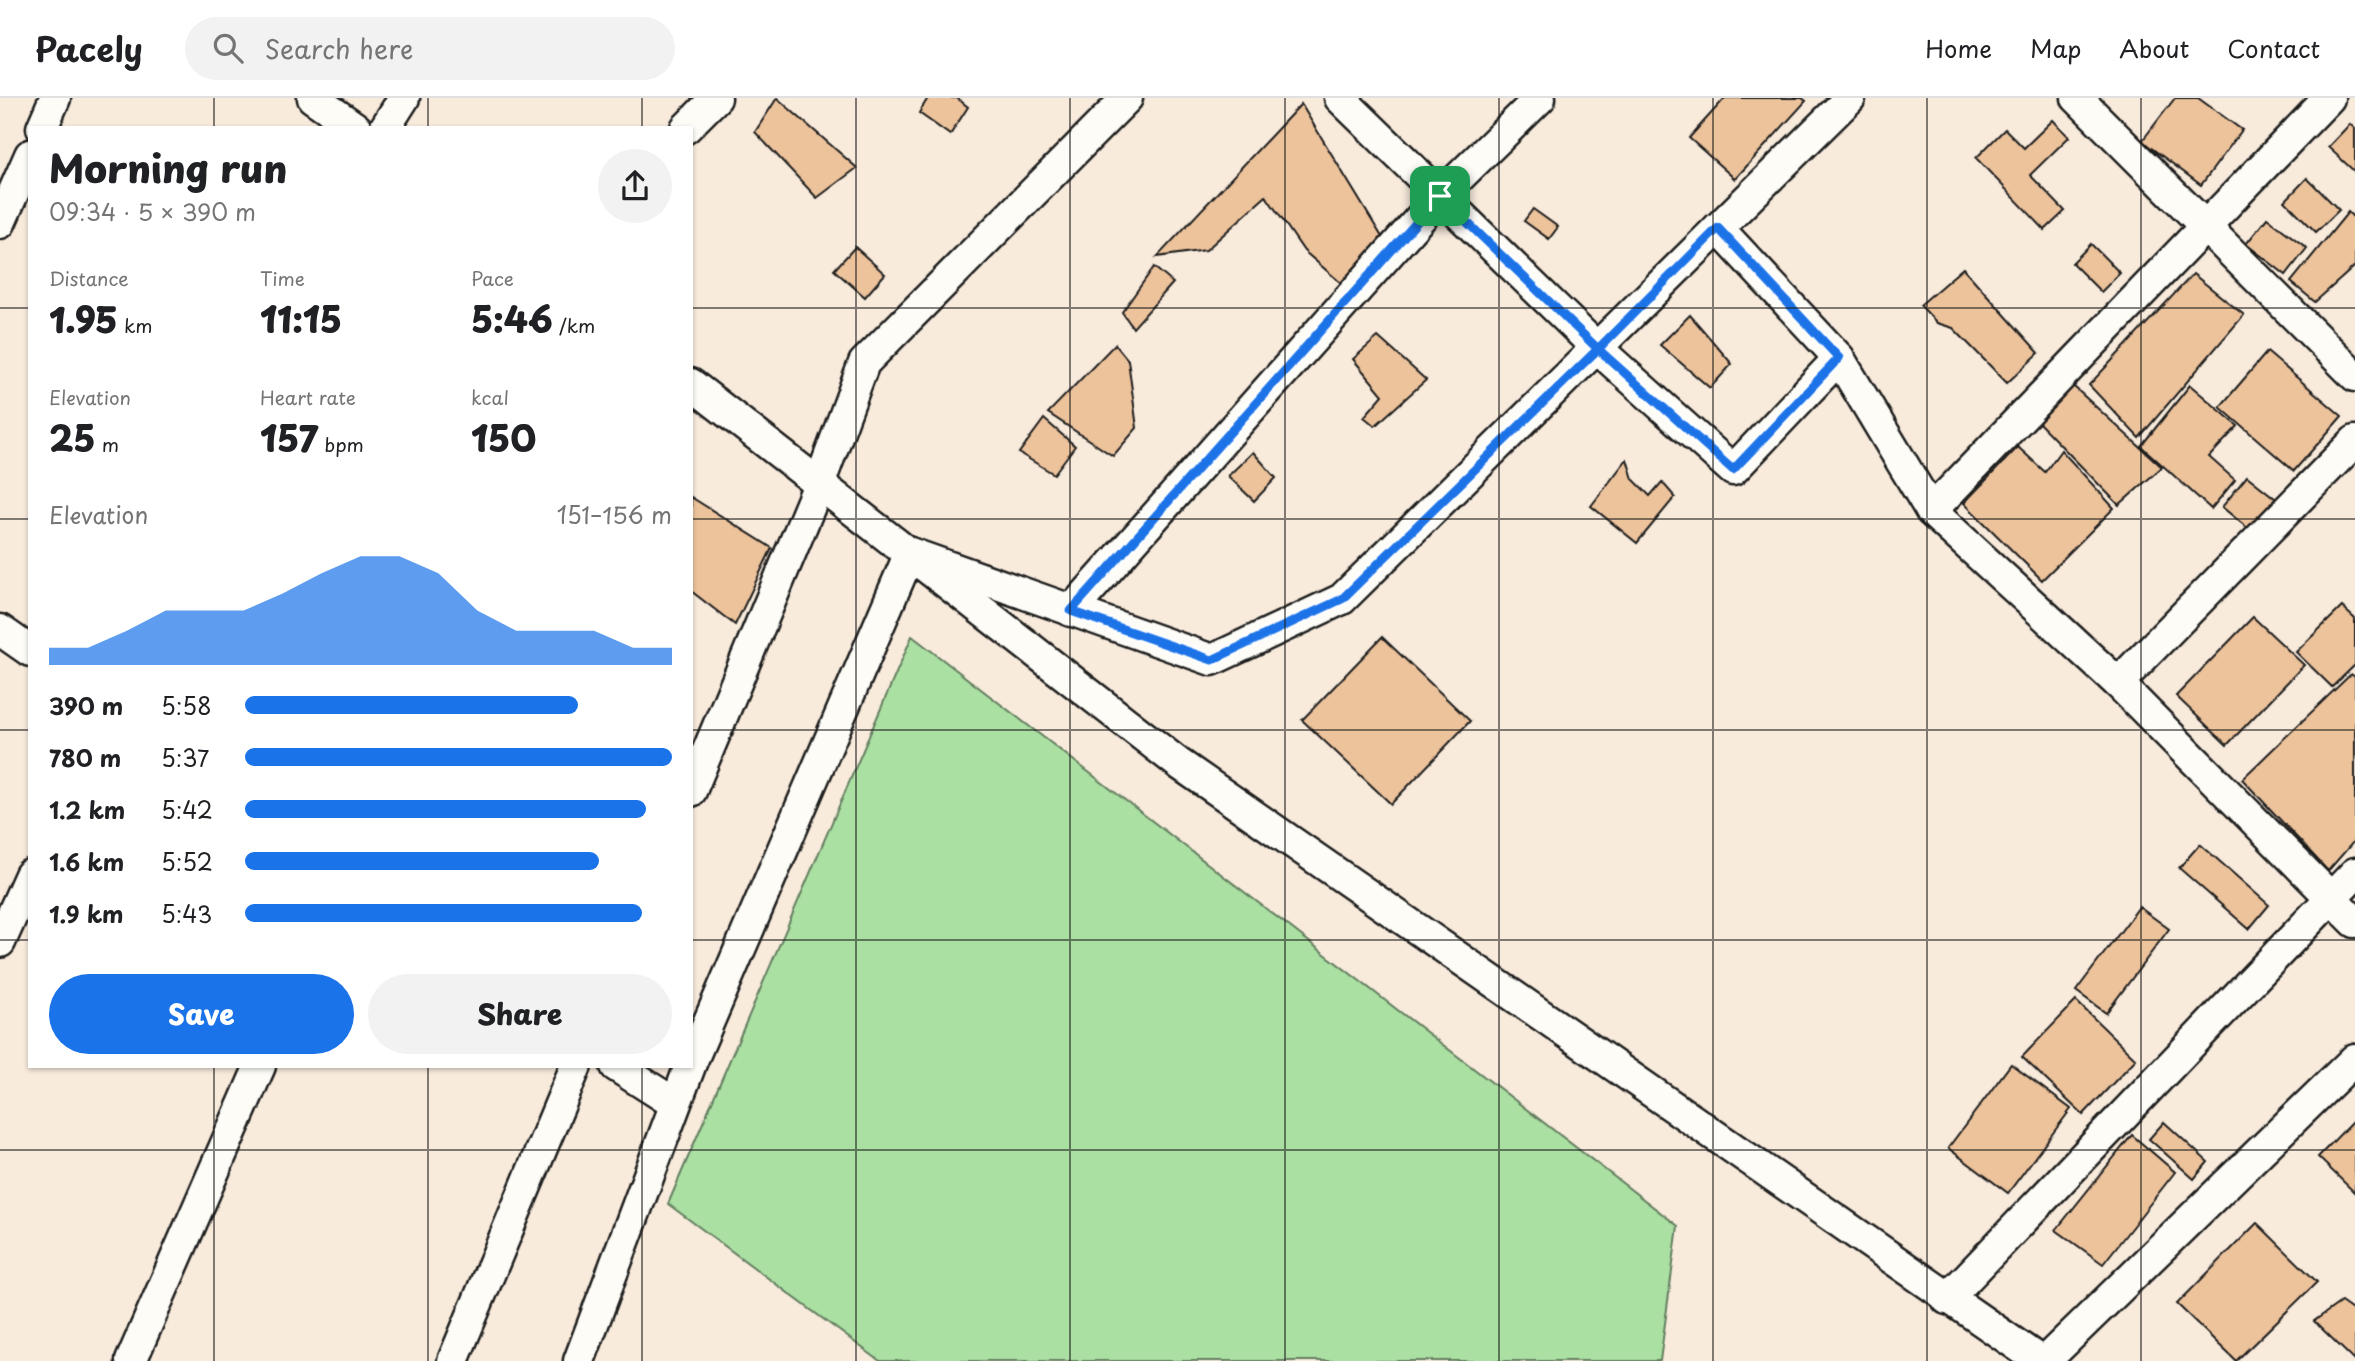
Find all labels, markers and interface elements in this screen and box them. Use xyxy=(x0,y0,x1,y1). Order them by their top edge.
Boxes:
search box xyxy=(185,17,675,80)
text: Pacely xyxy=(35,23,143,73)
icon: search xyxy=(209,29,247,67)
text: Search here xyxy=(265,29,413,68)
text: Home xyxy=(1925,30,1992,66)
text: Map xyxy=(2030,30,2081,66)
text: About xyxy=(2119,30,2189,66)
text: Contact xyxy=(2227,30,2320,66)
text: Morning run xyxy=(49,139,287,196)
button: share xyxy=(598,149,672,223)
pin xyxy=(1410,166,1470,226)
icon: arrive xyxy=(1421,177,1459,215)
text: 09:34 · 5 × 390 m xyxy=(49,194,256,229)
text: Distance xyxy=(49,264,129,292)
text: Time xyxy=(260,264,305,292)
text: Pace xyxy=(471,264,514,292)
text: 1.95 xyxy=(49,292,118,345)
text: 11:15 xyxy=(260,292,342,345)
text: 5:46 xyxy=(471,292,553,345)
text: km xyxy=(118,311,152,339)
text: /km xyxy=(553,311,595,339)
text: Elevation xyxy=(49,383,131,411)
text: Heart rate xyxy=(260,383,356,411)
text: kcal xyxy=(471,383,509,411)
text: 25 xyxy=(49,411,96,464)
text: 157 xyxy=(260,411,318,464)
text: 150 xyxy=(471,411,536,464)
text: m xyxy=(96,430,119,458)
text: bpm xyxy=(318,430,364,458)
text: Elevation xyxy=(49,497,148,532)
text: 151–156 m xyxy=(557,497,672,532)
text: 390 m xyxy=(49,688,123,723)
text: 5:58 xyxy=(161,688,212,723)
text: 780 m xyxy=(49,740,121,775)
text: 5:37 xyxy=(161,740,209,775)
text: 1.2 km xyxy=(49,792,125,827)
text: 5:42 xyxy=(161,792,213,827)
text: 1.6 km xyxy=(49,844,124,879)
text: 5:52 xyxy=(161,844,213,879)
text: 1.9 km xyxy=(49,896,123,931)
text: 5:43 xyxy=(161,896,212,931)
button: Save xyxy=(49,974,354,1054)
button: Share xyxy=(368,974,672,1054)

